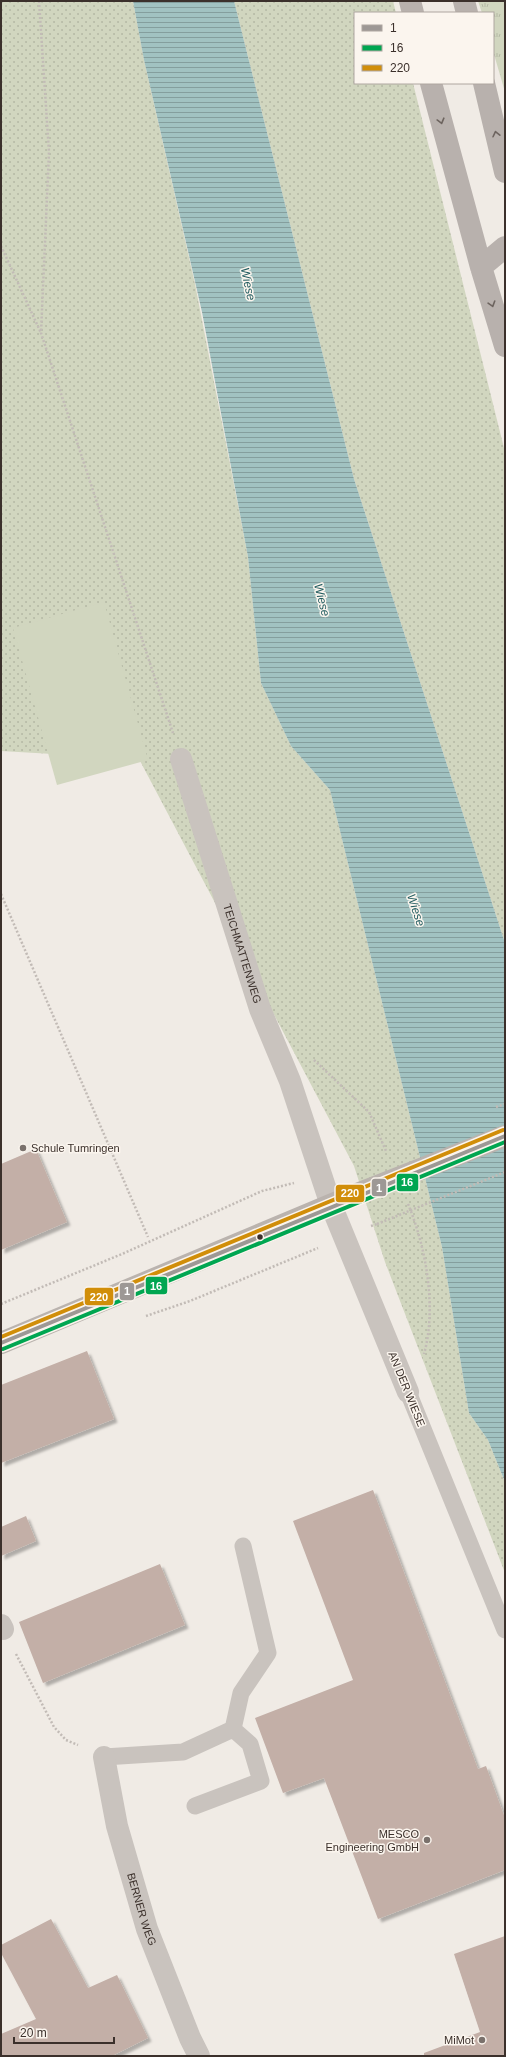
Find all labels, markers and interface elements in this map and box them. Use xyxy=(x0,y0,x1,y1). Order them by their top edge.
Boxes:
legend xyxy=(354,12,494,84)
text: 1 xyxy=(390,21,397,35)
text: 16 xyxy=(390,41,404,55)
text: 220 xyxy=(390,61,410,75)
one-way arrow xyxy=(436,117,445,124)
one-way arrow xyxy=(492,131,501,138)
water label: Wiese xyxy=(238,266,258,302)
one-way arrow xyxy=(487,300,496,307)
water label: Wiese xyxy=(311,582,333,618)
water label: Wiese xyxy=(404,892,428,928)
street label: TEICHMATTENWEG xyxy=(221,902,264,1005)
place label: Schule Tumringen xyxy=(31,1142,120,1154)
marker: Schule Tumringen xyxy=(18,1143,28,1153)
line badge: 16 xyxy=(396,1173,419,1192)
text: 16 xyxy=(401,1176,413,1188)
line badge: 1 xyxy=(371,1178,387,1197)
text: 1 xyxy=(376,1182,382,1194)
line badge: 220 xyxy=(335,1184,365,1203)
text: 220 xyxy=(341,1187,359,1199)
unlabelled marker xyxy=(255,1232,265,1242)
line badge: 16 xyxy=(145,1276,168,1295)
text: 16 xyxy=(150,1280,162,1292)
line badge: 1 xyxy=(119,1282,135,1301)
text: 1 xyxy=(124,1285,130,1297)
line badge: 220 xyxy=(84,1287,114,1306)
text: 220 xyxy=(90,1291,108,1303)
street label: AN DER WIESE xyxy=(386,1350,428,1428)
place label: MESCO Engineering GmbH xyxy=(325,1828,419,1853)
marker: MESCO Engineering GmbH xyxy=(422,1835,432,1845)
street label: BERNER WEG xyxy=(125,1872,159,1947)
scale bar xyxy=(14,2019,114,2045)
text: 20 m xyxy=(20,2026,47,2040)
place label: MiMot xyxy=(444,2034,474,2046)
marker: MiMot xyxy=(477,2035,487,2045)

